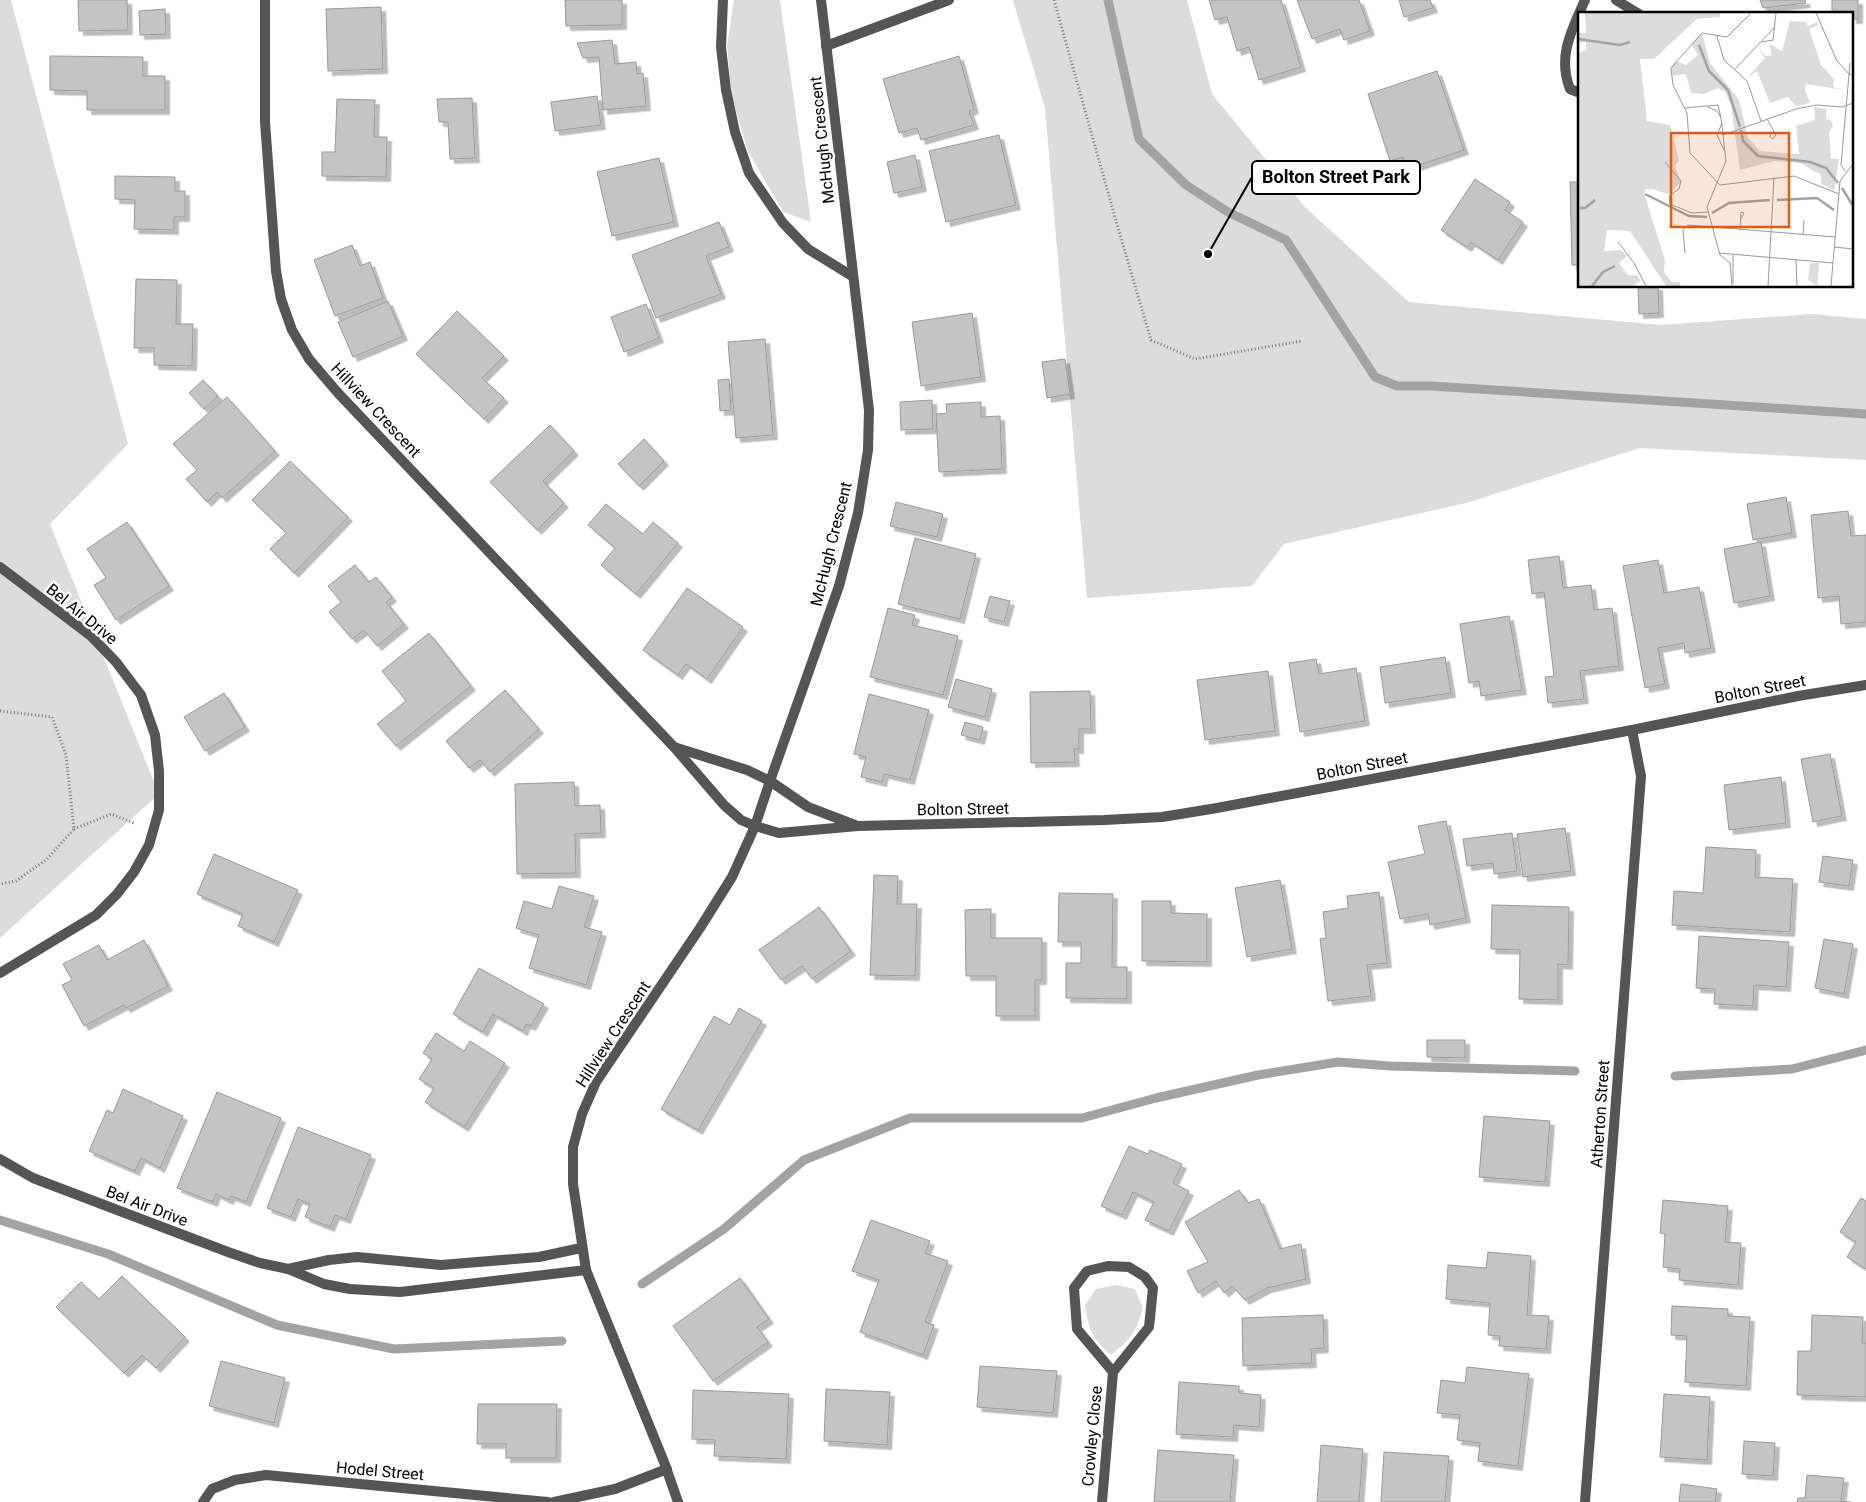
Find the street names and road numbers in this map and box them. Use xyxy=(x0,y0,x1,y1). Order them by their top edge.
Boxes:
street label: McHugh Crescent xyxy=(806,76,838,204)
street label: Hillview Crescent xyxy=(327,359,425,461)
street label: McHugh Crescent xyxy=(806,480,856,608)
street label: Bel Air Drive xyxy=(43,580,121,648)
street label: Bolton Street xyxy=(1713,671,1807,707)
street label: Bolton Street xyxy=(1315,748,1409,784)
street label: Bolton Street xyxy=(917,799,1009,819)
street label: Hillview Crescent xyxy=(572,977,654,1091)
street label: Atherton Street xyxy=(1587,1060,1613,1168)
street label: Bel Air Drive xyxy=(103,1182,191,1230)
street label: Crowley Close xyxy=(1078,1385,1106,1487)
street label: Hodel Street xyxy=(335,1458,425,1484)

